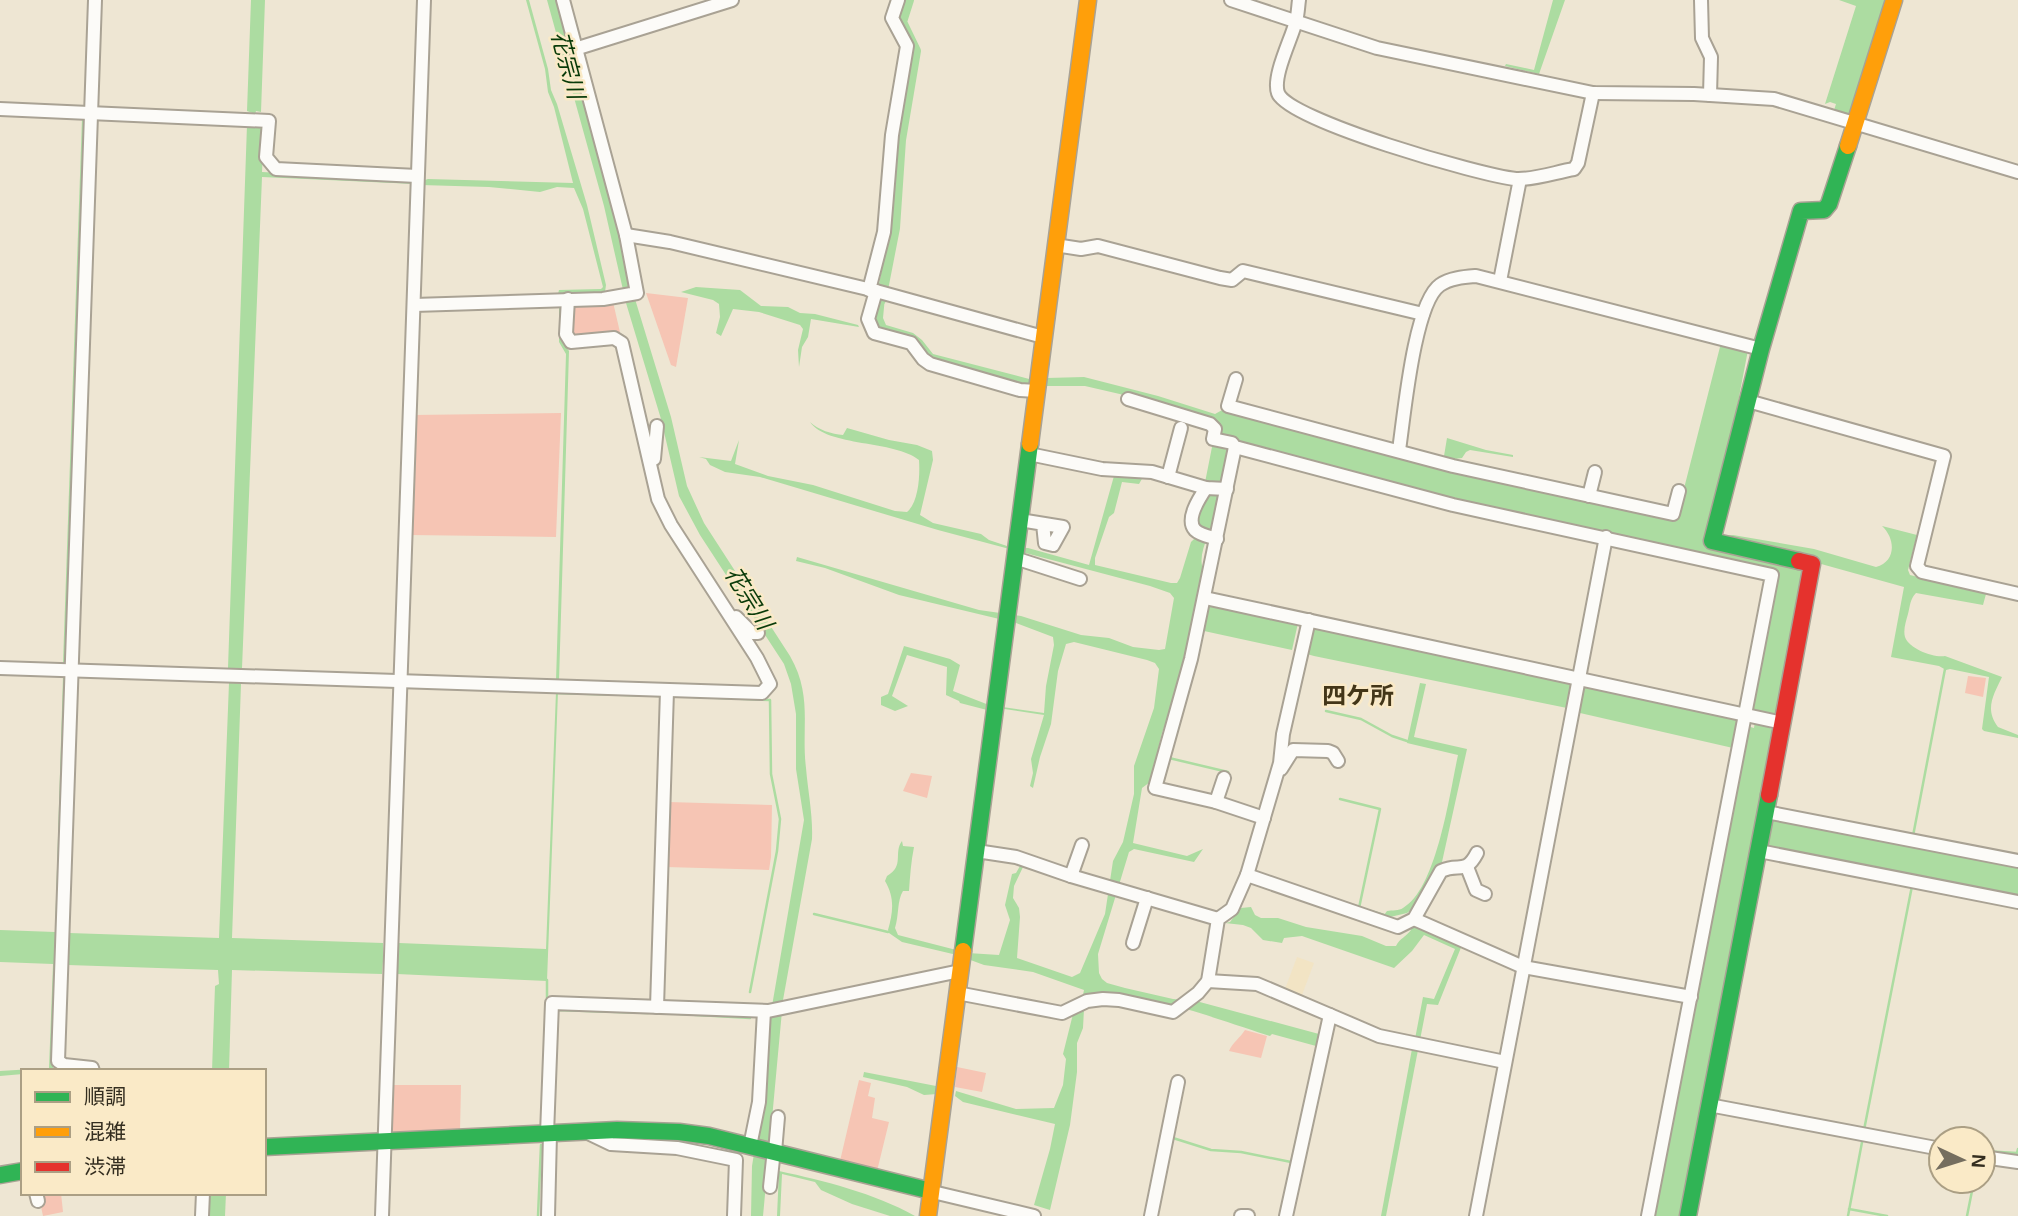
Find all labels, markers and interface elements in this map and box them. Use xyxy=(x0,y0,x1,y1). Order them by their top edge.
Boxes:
water label: 花宗川 xyxy=(547,28,590,105)
water label: 花宗川 xyxy=(720,562,780,637)
district label: 四ケ所 xyxy=(1322,682,1394,709)
legend xyxy=(21,1069,266,1195)
text: 順調 xyxy=(84,1085,126,1108)
text: 混雑 xyxy=(84,1120,126,1143)
north arrow xyxy=(1927,1125,1997,1195)
text: N xyxy=(1968,1154,1989,1169)
text: 渋滞 xyxy=(84,1155,126,1178)

